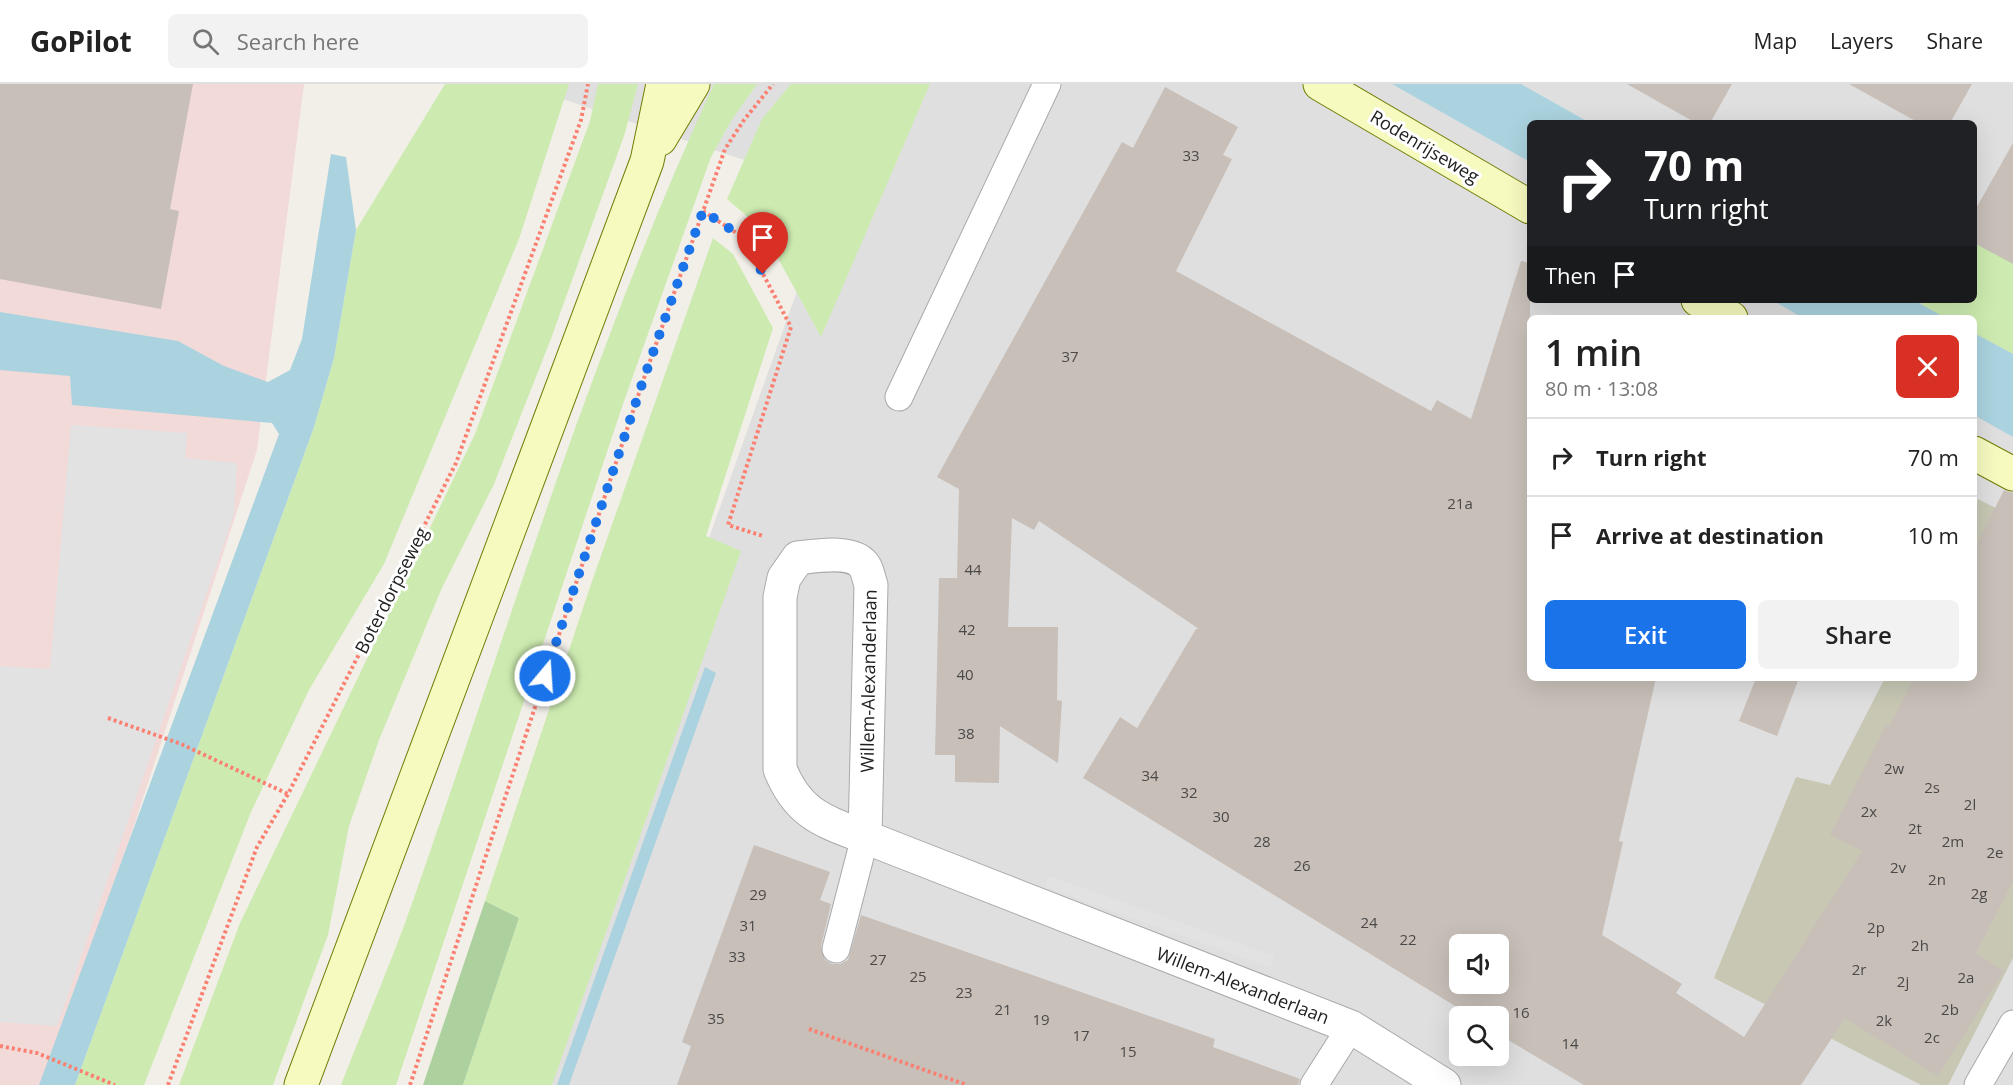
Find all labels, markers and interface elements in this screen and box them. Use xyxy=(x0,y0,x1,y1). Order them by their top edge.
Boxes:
search box xyxy=(168,14,588,68)
text: GoPilot xyxy=(30,22,132,60)
icon: search xyxy=(189,25,222,58)
text: Search here xyxy=(237,26,359,56)
text: Map xyxy=(1754,27,1797,55)
text: Layers xyxy=(1830,27,1894,55)
text: Share xyxy=(1927,27,1983,55)
street label: Rodenrijseweg xyxy=(1366,104,1484,188)
text: 70 m xyxy=(1644,136,1744,193)
icon: right xyxy=(1545,144,1623,222)
house number: 33 xyxy=(1182,145,1200,165)
text: Turn right xyxy=(1644,190,1769,227)
pin xyxy=(737,212,788,274)
icon: arrive xyxy=(746,221,779,254)
icon: arrive xyxy=(1608,258,1641,291)
text: Then xyxy=(1545,260,1596,290)
text: 1 min xyxy=(1545,328,1642,377)
button: close xyxy=(1896,335,1959,398)
house number: 37 xyxy=(1061,346,1079,366)
text: 80 m · 13:08 xyxy=(1545,375,1658,402)
icon: right xyxy=(1545,441,1578,474)
text: Turn right xyxy=(1596,442,1707,472)
text: 70 m xyxy=(1908,442,1959,472)
house number: 21a xyxy=(1447,493,1473,513)
icon: arrive xyxy=(1545,519,1578,552)
text: Arrive at destination xyxy=(1596,520,1824,550)
text: 10 m xyxy=(1908,520,1959,550)
street label: Boterdorpseweg xyxy=(349,522,433,657)
house number: 44 xyxy=(964,559,982,579)
street label: Willem-Alexanderlaan xyxy=(854,589,882,773)
button: Exit xyxy=(1545,600,1746,669)
button: Share xyxy=(1758,600,1959,669)
house number: 42 xyxy=(958,619,976,639)
position arrow xyxy=(513,644,577,708)
house number: 40 xyxy=(956,664,974,684)
house number: 38 xyxy=(957,723,975,743)
house number: 2w xyxy=(1884,758,1904,778)
house number: 34 xyxy=(1141,765,1159,785)
house number: 2s xyxy=(1924,777,1940,797)
house number: 32 xyxy=(1180,782,1198,802)
house number: 2l xyxy=(1964,794,1976,814)
house number: 2x xyxy=(1861,801,1877,821)
house number: 30 xyxy=(1212,806,1230,826)
house number: 2t xyxy=(1908,818,1922,838)
house number: 28 xyxy=(1253,831,1271,851)
house number: 2m xyxy=(1942,831,1964,851)
house number: 2e xyxy=(1987,842,2004,862)
house number: 26 xyxy=(1293,855,1311,875)
house number: 2v xyxy=(1890,857,1907,877)
house number: 2n xyxy=(1928,869,1946,889)
house number: 2g xyxy=(1971,883,1987,903)
house number: 29 xyxy=(749,884,767,904)
house number: 24 xyxy=(1360,912,1378,932)
house number: 31 xyxy=(739,915,757,935)
house number: 2p xyxy=(1867,917,1885,937)
house number: 22 xyxy=(1399,929,1417,949)
map controls xyxy=(1449,934,1509,1066)
button: sound xyxy=(1449,934,1509,994)
house number: 2h xyxy=(1911,935,1929,955)
street label: Willem-Alexanderlaan xyxy=(1153,941,1333,1029)
house number: 33 xyxy=(728,946,746,966)
house number: 27 xyxy=(869,949,887,969)
house number: 2r xyxy=(1852,959,1866,979)
house number: 25 xyxy=(909,966,927,986)
house number: 2a xyxy=(1958,967,1974,987)
house number: 2j xyxy=(1897,971,1909,991)
house number: 23 xyxy=(955,982,973,1002)
house number: 21 xyxy=(994,999,1012,1019)
house number: 2b xyxy=(1941,999,1959,1019)
house number: 16 xyxy=(1512,1002,1530,1022)
button: search xyxy=(1449,1006,1509,1066)
house number: 35 xyxy=(707,1008,725,1028)
house number: 19 xyxy=(1032,1009,1050,1029)
house number: 2k xyxy=(1876,1010,1892,1030)
house number: 17 xyxy=(1072,1025,1090,1045)
house number: 2c xyxy=(1924,1027,1940,1047)
house number: 14 xyxy=(1561,1033,1579,1053)
house number: 15 xyxy=(1119,1041,1137,1061)

